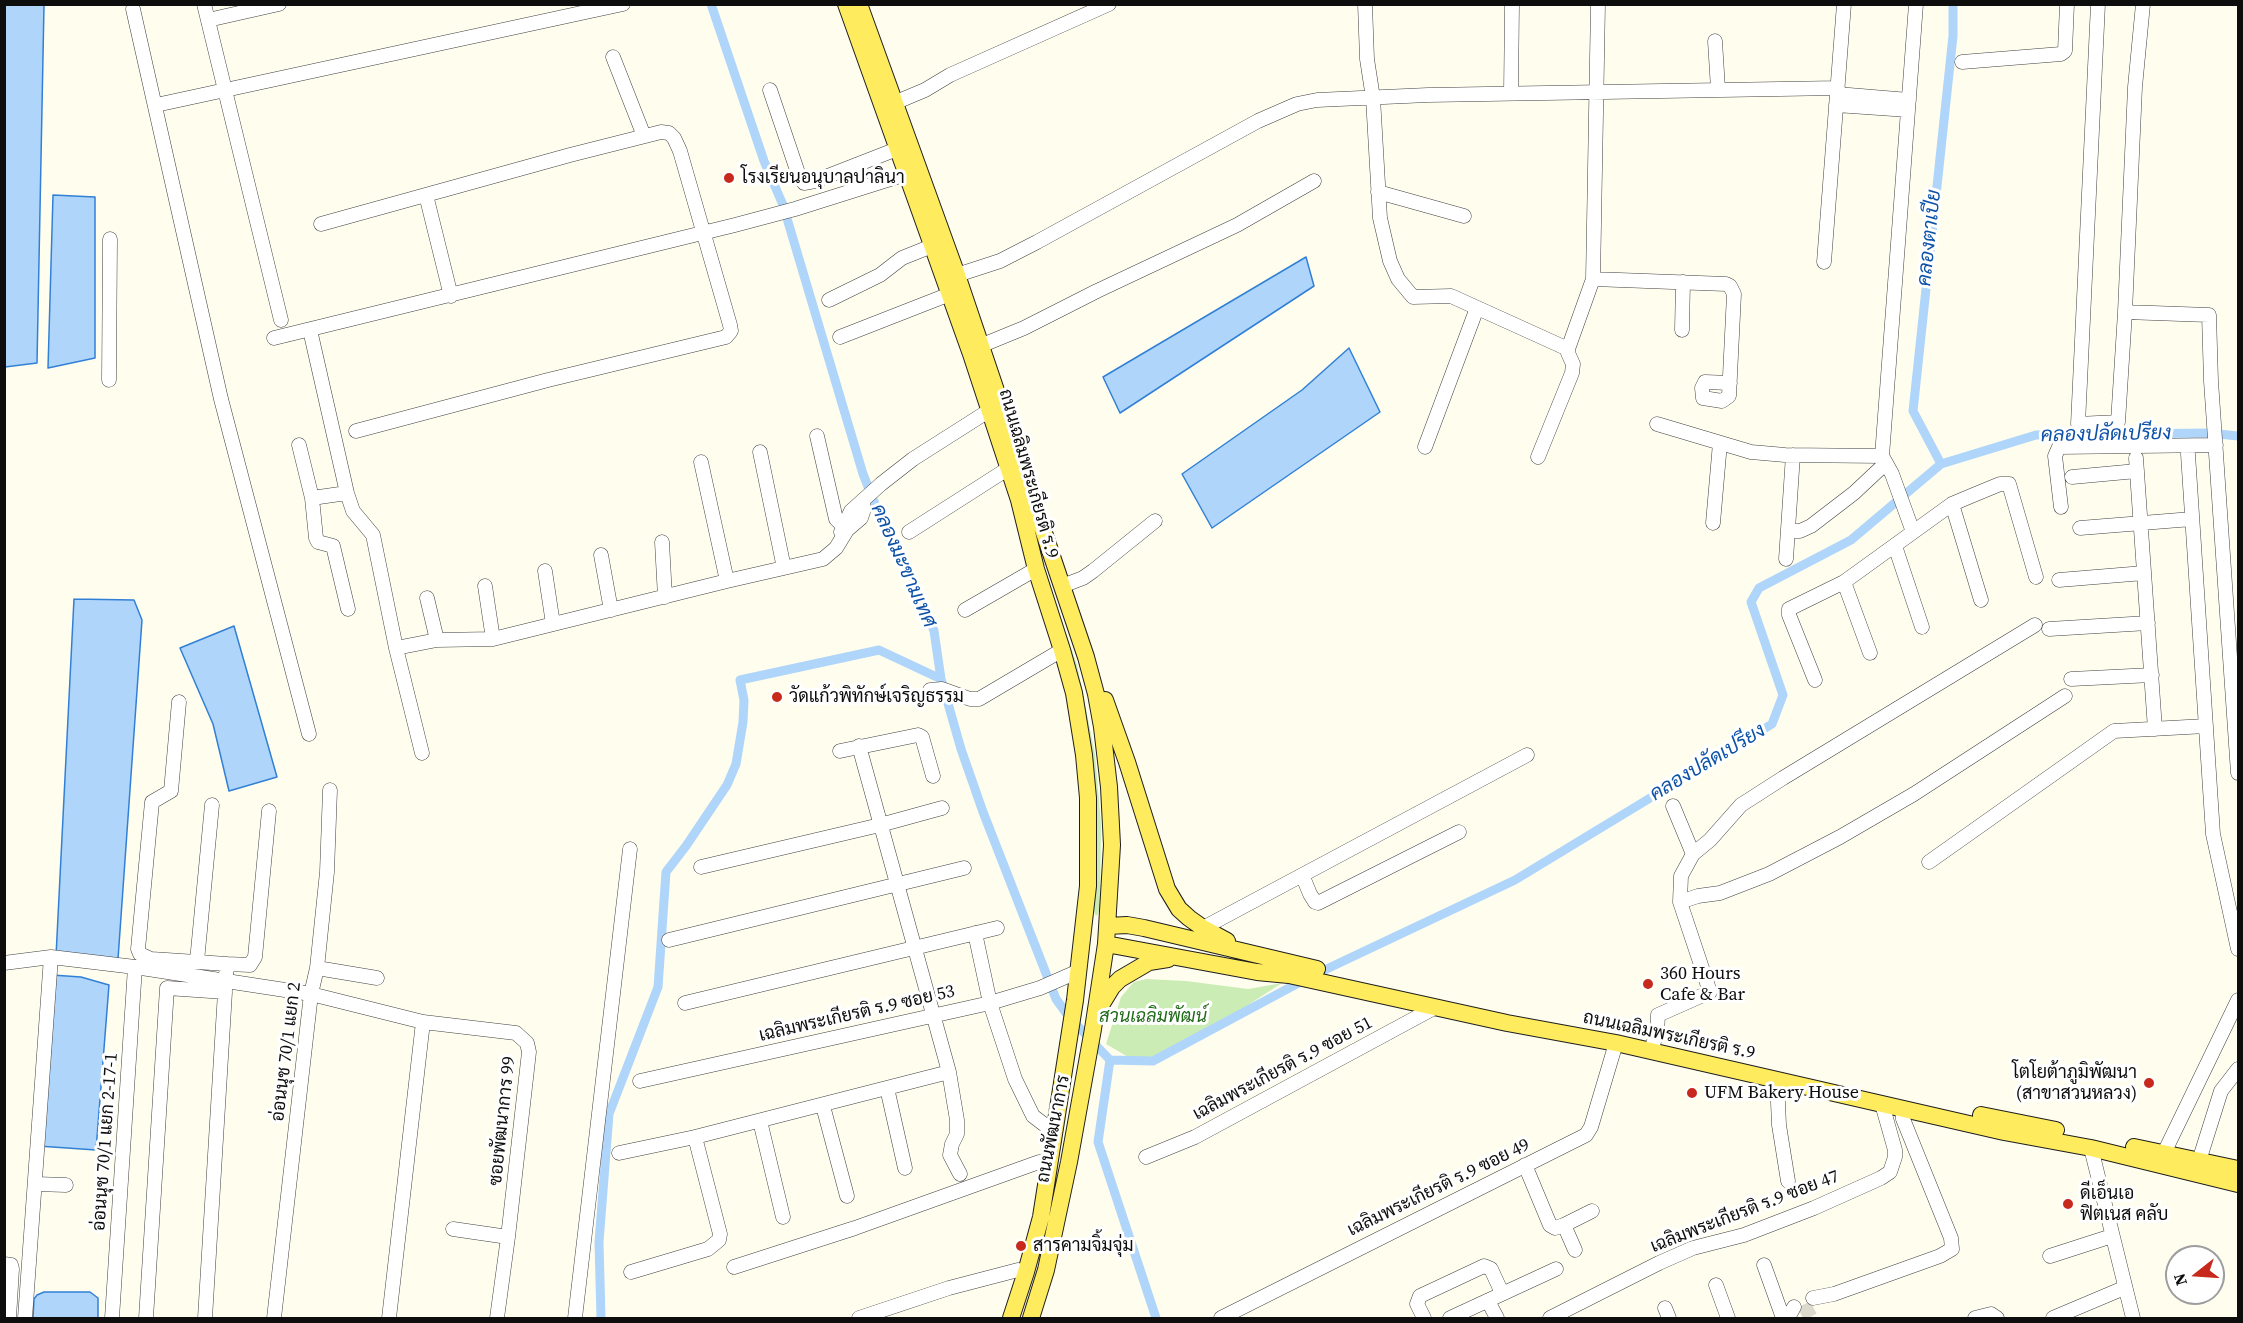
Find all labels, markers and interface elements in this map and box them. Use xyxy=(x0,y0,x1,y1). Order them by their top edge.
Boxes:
place label: โรงเรียนอนุบาลปาลินา xyxy=(741,167,905,189)
marker: โรงเรียนอนุบาลปาลินา xyxy=(722,171,736,185)
water label: คลองตาเปีย xyxy=(1913,188,1947,288)
street label: ถนนเฉลิมพระเกียรติ ร.9 xyxy=(993,387,1063,561)
water label: คลองปลัดเปรียง xyxy=(2041,422,2171,448)
water label: คลองมะขามเทศ xyxy=(865,501,941,631)
place label: วัดแก้วพิทักษ์เจริญธรรม xyxy=(789,686,964,708)
marker: วัดแก้วพิทักษ์เจริญธรรม xyxy=(770,690,784,704)
water label: คลองปลัดเปรียง xyxy=(1646,719,1770,807)
place label: 360 Hours Cafe & Bar xyxy=(1660,963,1745,1006)
marker: 360 Hours Cafe & Bar xyxy=(1641,977,1655,991)
street label: อ่อนนุช 70/1 แยก 2 xyxy=(268,981,306,1123)
street label: เฉลิมพระเกียรติ ร.9 ซอย 53 xyxy=(757,981,957,1047)
park label: สวนเฉลิมพัฒน์ xyxy=(1099,1006,1207,1028)
street label: ถนนเฉลิมพระเกียรติ ร.9 xyxy=(1581,1007,1757,1065)
street label: เฉลิมพระเกียรติ ร.9 ซอย 51 xyxy=(1190,1012,1376,1126)
street label: อ่อนนุช 70/1 แยก 2-17-1 xyxy=(89,1052,123,1232)
street label: ซอยพัฒนาการ 99 xyxy=(485,1055,521,1187)
place label: โตโยต้าภูมิพัฒนา (สาขาสวนหลวง) xyxy=(2012,1062,2137,1104)
street label: ถนนพัฒนาการ xyxy=(1033,1073,1075,1185)
marker: โตโยต้าภูมิพัฒนา (สาขาสวนหลวง) xyxy=(2142,1076,2156,1090)
place label: UFM Bakery House xyxy=(1704,1082,1859,1104)
marker: UFM Bakery House xyxy=(1685,1086,1699,1100)
street label: เฉลิมพระเกียรติ ร.9 ซอย 49 xyxy=(1344,1134,1534,1242)
street label: เฉลิมพระเกียรติ ร.9 ซอย 47 xyxy=(1648,1166,1842,1258)
place label: ดีเอ็นเอ ฟิตเนส คลับ xyxy=(2080,1183,2168,1226)
marker: ดีเอ็นเอ ฟิตเนส คลับ xyxy=(2061,1197,2075,1211)
place label: สารคามจิ้มจุ่ม xyxy=(1033,1235,1134,1257)
marker: สารคามจิ้มจุ่ม xyxy=(1014,1239,1028,1253)
north arrow xyxy=(2165,1245,2225,1305)
text: N xyxy=(2167,1271,2192,1288)

